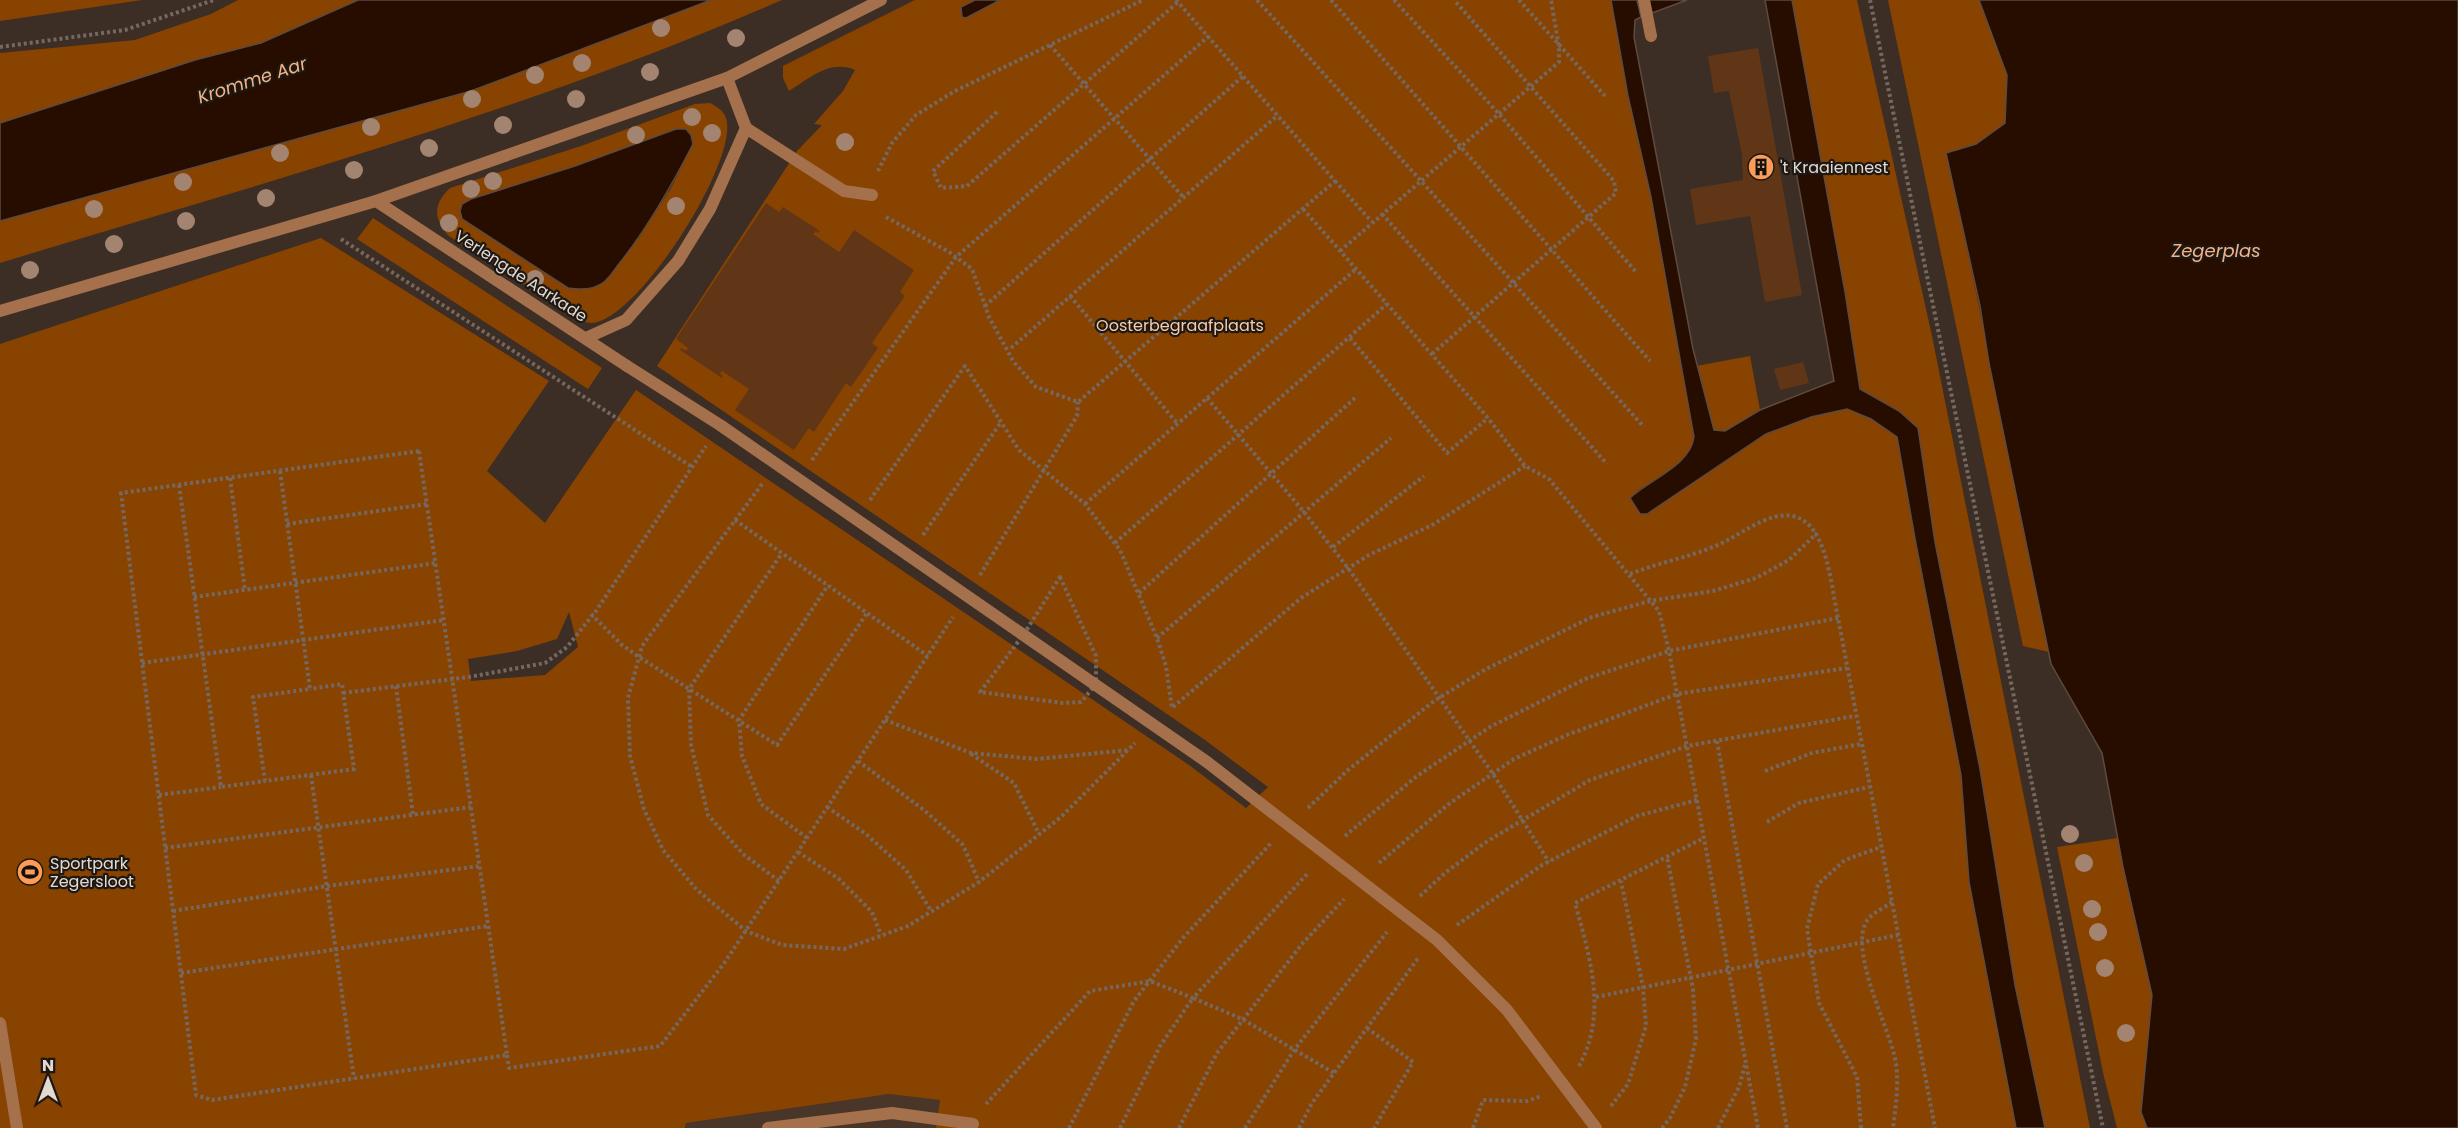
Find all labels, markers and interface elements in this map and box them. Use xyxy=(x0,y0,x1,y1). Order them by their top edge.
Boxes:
water label: Kromme Aar xyxy=(194,50,311,109)
building icon: 't Kraaiennest xyxy=(1746,152,1776,182)
place label: 't Kraaiennest xyxy=(1780,156,1888,179)
street label: Verlengde Aarkade xyxy=(450,224,592,328)
water label: Zegerplas xyxy=(2170,238,2261,263)
park label: Oosterbegraafplaats xyxy=(1096,314,1264,337)
place label: Sportpark Zegersloot xyxy=(50,852,134,893)
sports icon: Sportpark Zegersloot xyxy=(15,857,45,887)
north arrow xyxy=(18,1050,78,1110)
text: N xyxy=(42,1054,54,1077)

